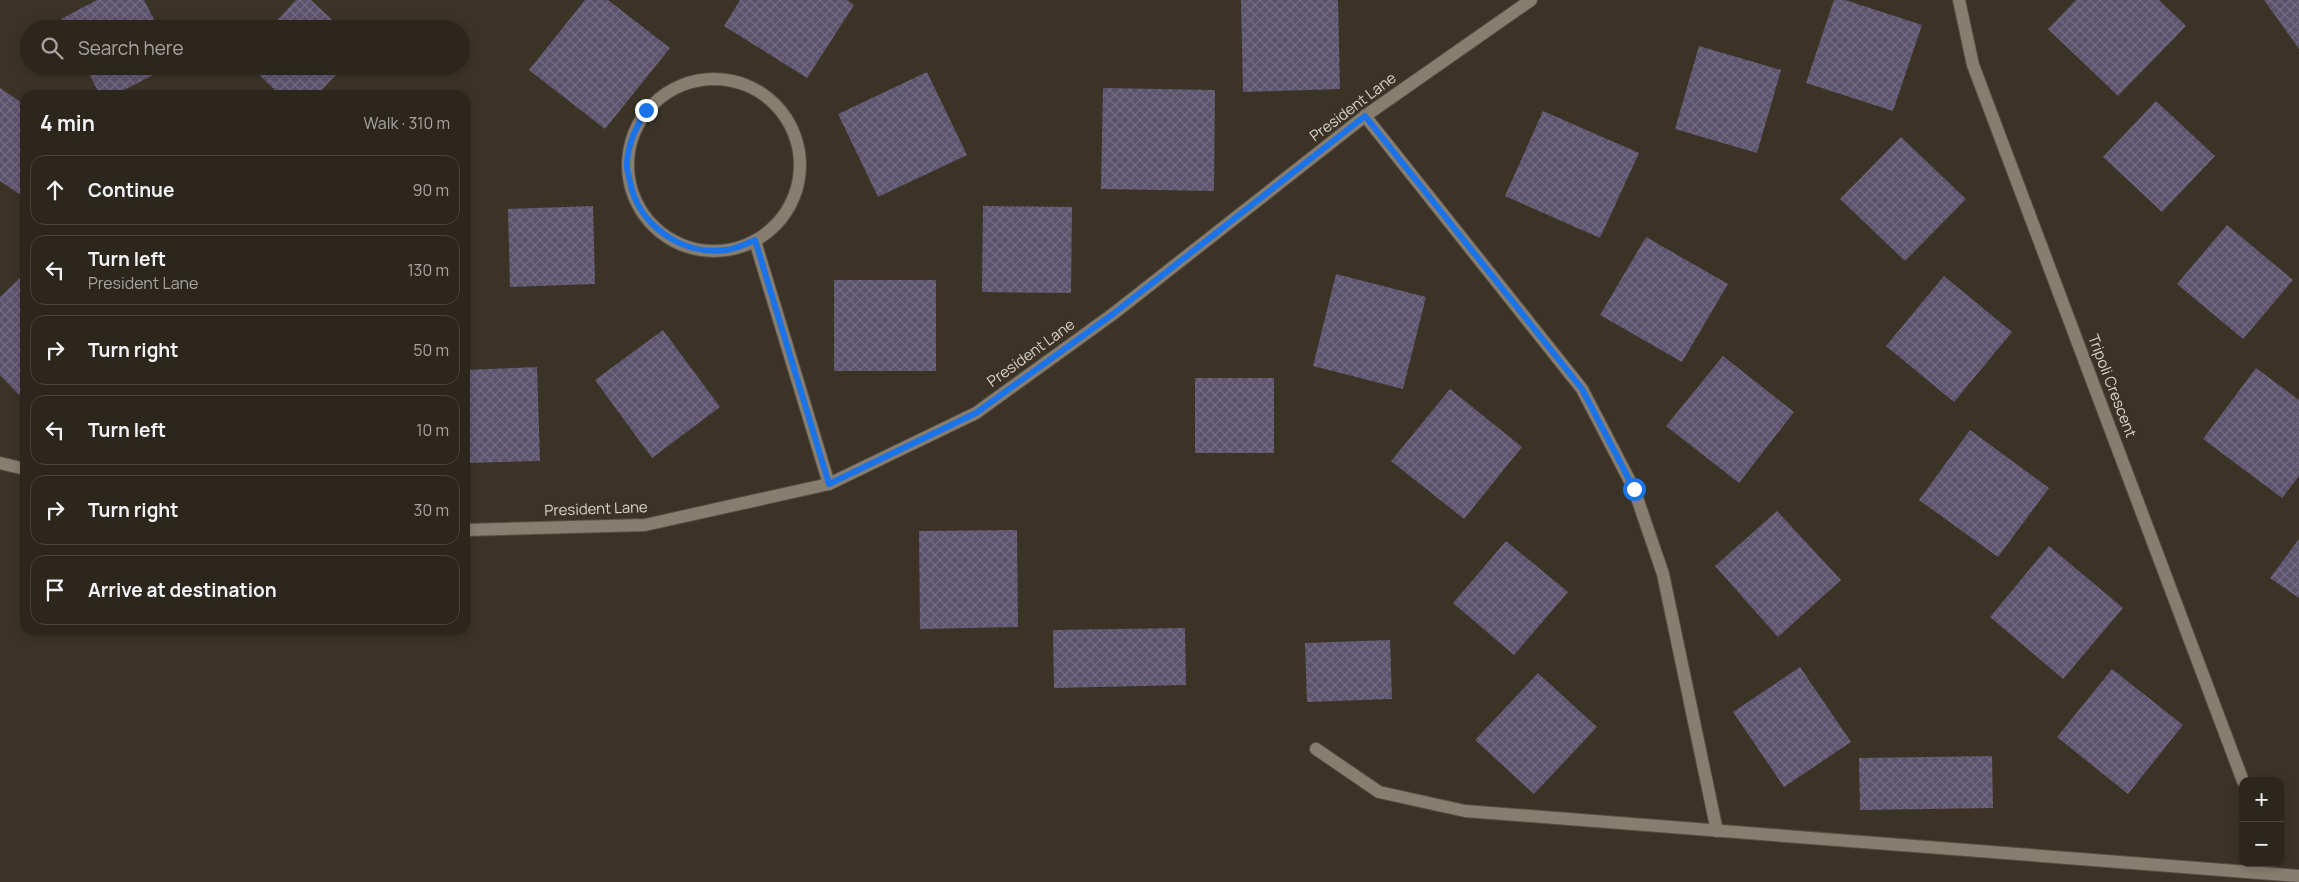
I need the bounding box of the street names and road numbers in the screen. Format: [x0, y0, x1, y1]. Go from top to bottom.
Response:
street label: President Lane [1305, 67, 1400, 146]
street label: President Lane [983, 314, 1079, 391]
street label: Tripoli Crescent [2083, 331, 2142, 440]
street label: President Lane [544, 496, 648, 521]

